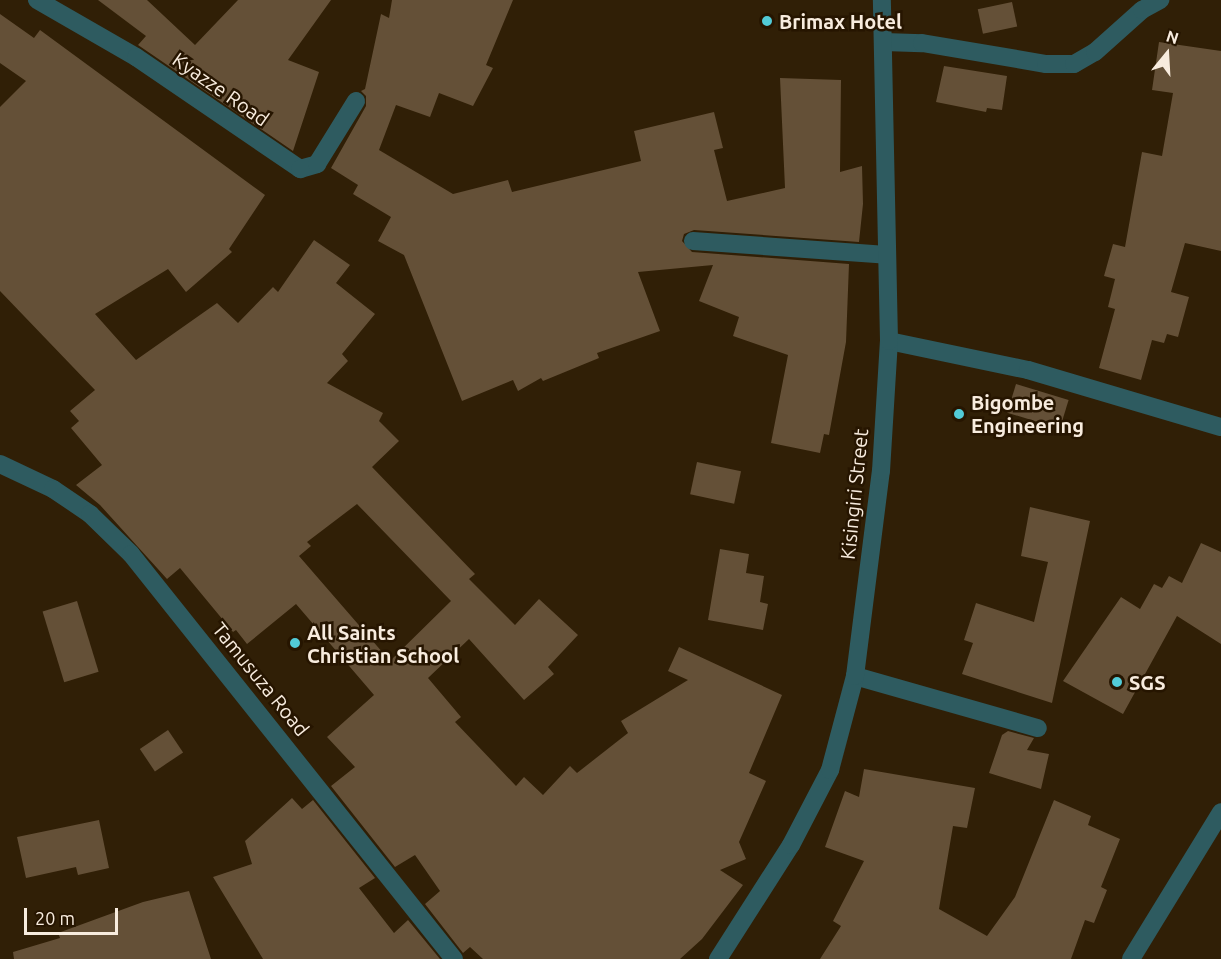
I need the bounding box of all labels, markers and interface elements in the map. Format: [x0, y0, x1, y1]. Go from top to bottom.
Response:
place label: Brimax Hotel [779, 9, 902, 33]
marker: Brimax Hotel [760, 14, 774, 28]
north arrow [1137, 24, 1197, 84]
text: N [1164, 26, 1181, 47]
street label: Kyazze Road [168, 47, 274, 131]
place label: Bigombe Engineering [971, 390, 1084, 437]
marker: Bigombe Engineering [952, 407, 966, 421]
street label: Kisingiri Street [835, 427, 873, 561]
street label: Tamusuza Road [208, 617, 314, 741]
place label: All Saints Christian School [307, 620, 459, 667]
marker: All Saints Christian School [288, 636, 302, 650]
place label: SGS [1129, 670, 1166, 694]
marker: SGS [1110, 675, 1124, 689]
scale bar [27, 896, 122, 934]
text: 20 m [35, 908, 75, 928]

